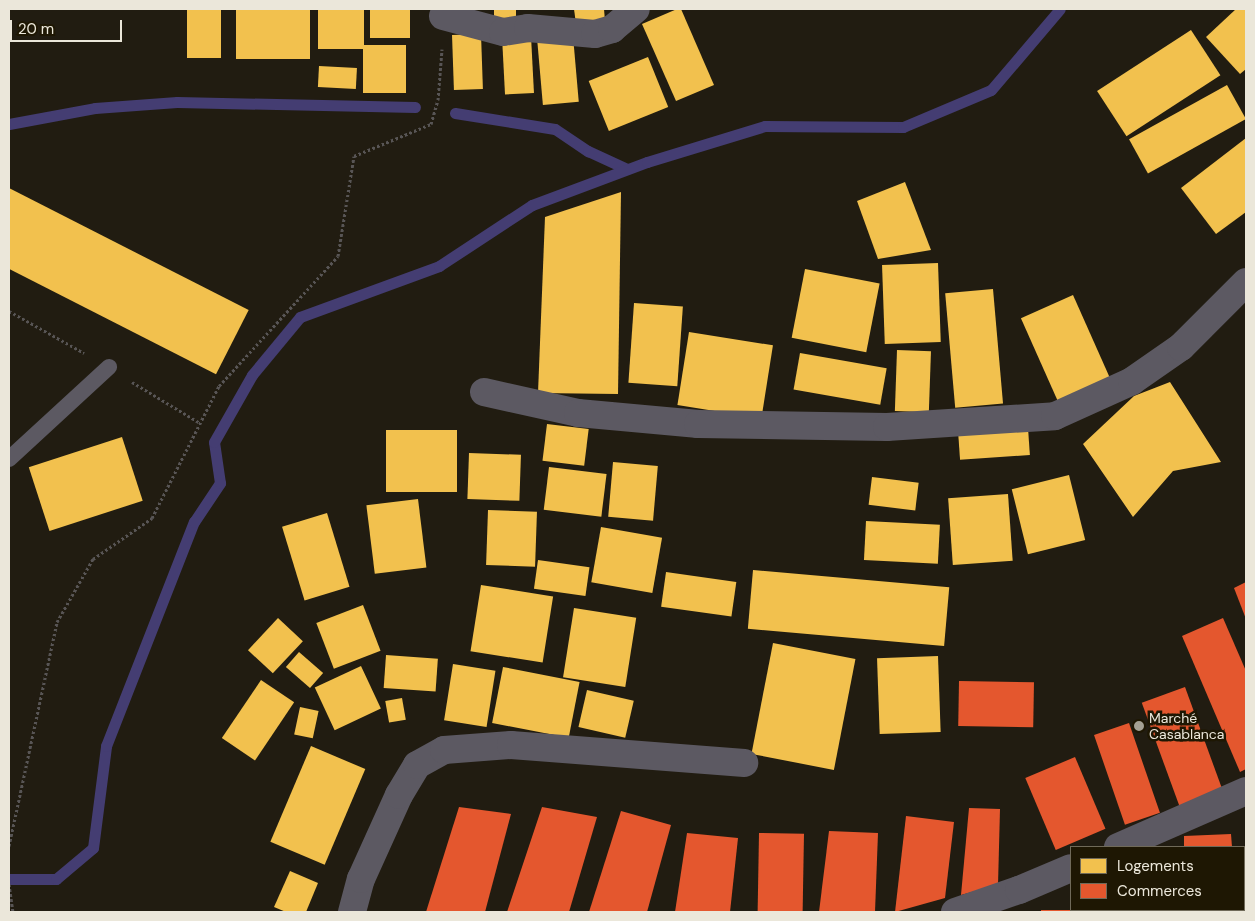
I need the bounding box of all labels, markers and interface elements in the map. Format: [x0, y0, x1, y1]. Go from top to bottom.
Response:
scale bar [12, 10, 125, 42]
text: 20 m [18, 19, 54, 39]
place label: Marché Casablanca [1149, 710, 1224, 742]
marker: Marché Casablanca [1133, 720, 1145, 732]
legend [1070, 846, 1245, 911]
text: Logements [1117, 856, 1194, 876]
text: Commerces [1117, 881, 1202, 901]

